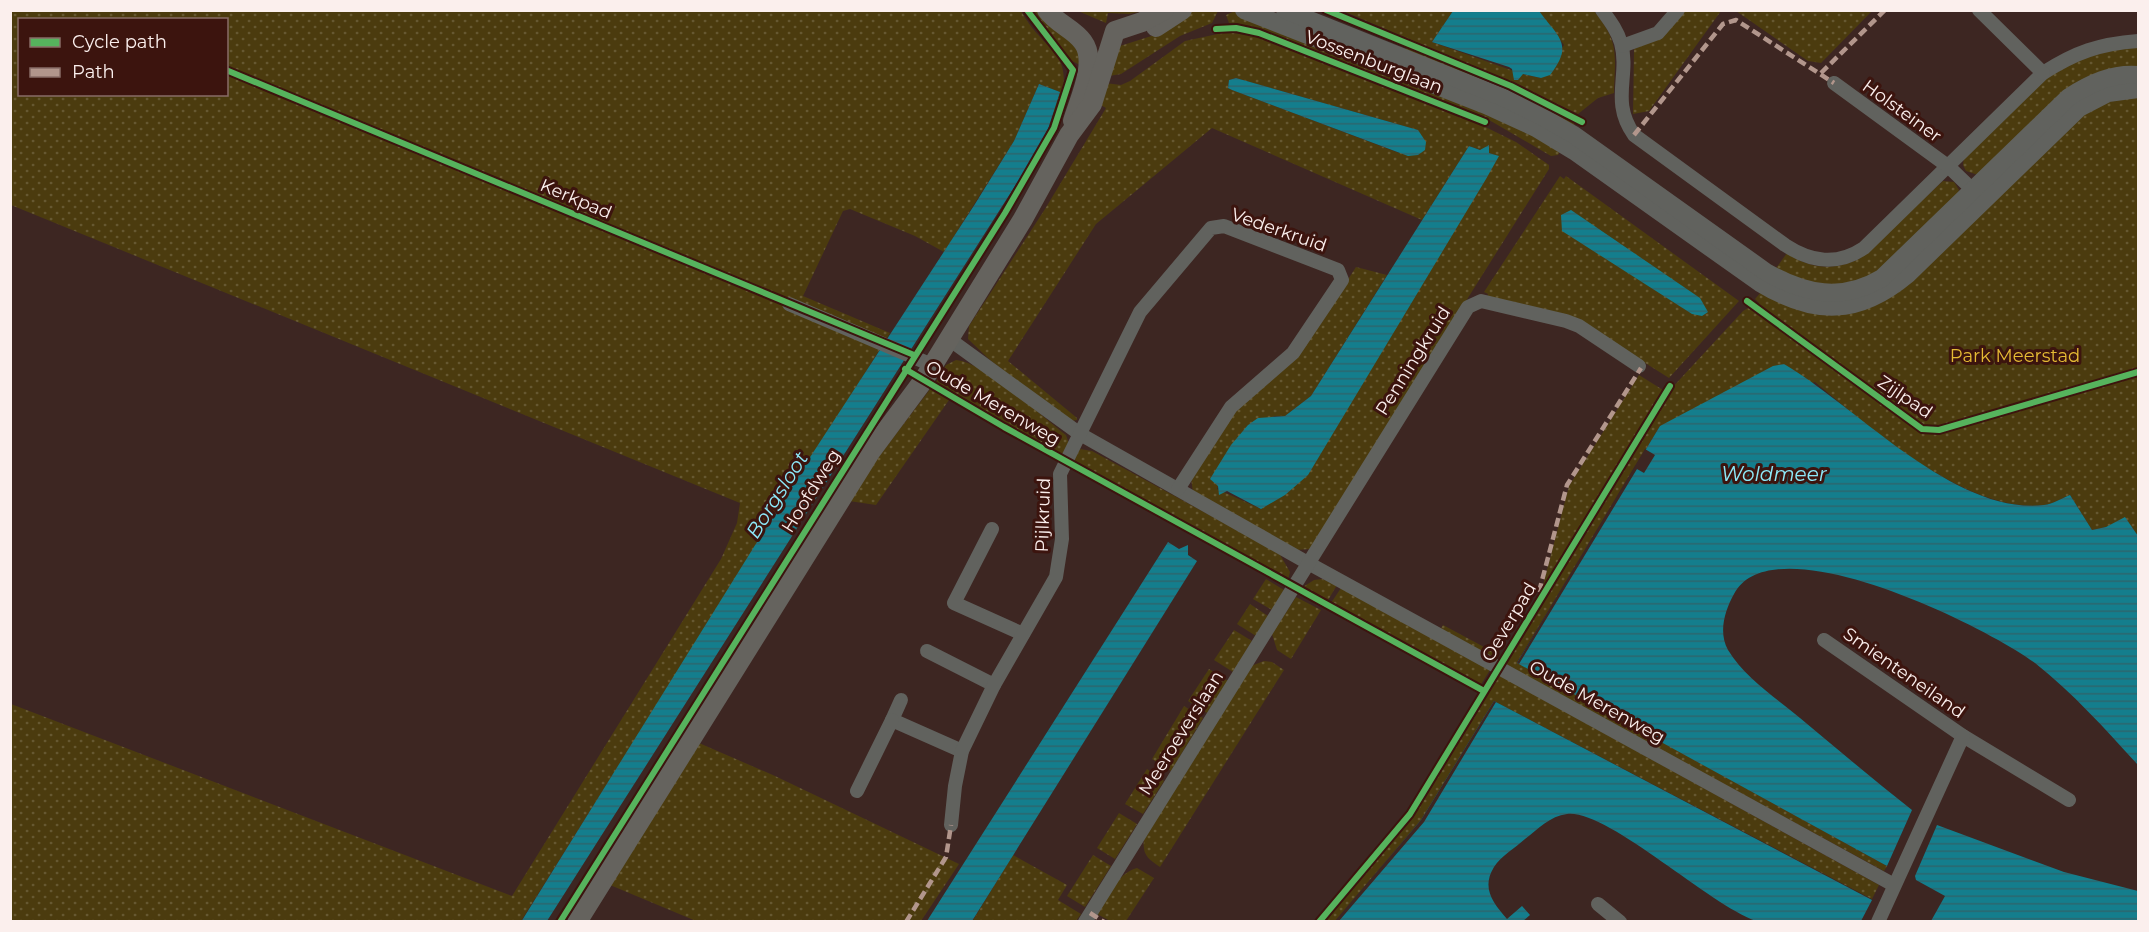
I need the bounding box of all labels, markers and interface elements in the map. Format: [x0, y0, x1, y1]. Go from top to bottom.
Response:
legend [18, 18, 228, 96]
street label: Vossenburglaan [1302, 26, 1446, 98]
text: Cycle path [72, 31, 167, 53]
text: Path [72, 61, 115, 83]
street label: Holsteiner [1858, 75, 1946, 147]
street label: Kerkpad [537, 174, 615, 224]
street label: Vederkruid [1228, 203, 1330, 257]
street label: Penningkruid [1371, 302, 1455, 420]
park label: Park Meerstad [1950, 345, 2080, 367]
street label: Oude Merenweg [922, 356, 1064, 450]
street label: Zijlpad [1873, 371, 1937, 423]
street label: Hoofdweg [777, 445, 845, 537]
water label: Borgsloot [741, 447, 813, 543]
water label: Woldmeer [1721, 462, 1828, 486]
street label: Pijlkruid [1031, 477, 1055, 553]
street label: Oeverpad [1477, 579, 1541, 665]
street label: Smienteneiland [1839, 623, 1969, 723]
street label: Oude Merenweg [1525, 656, 1669, 748]
street label: Meeroeverslaan [1134, 667, 1228, 799]

